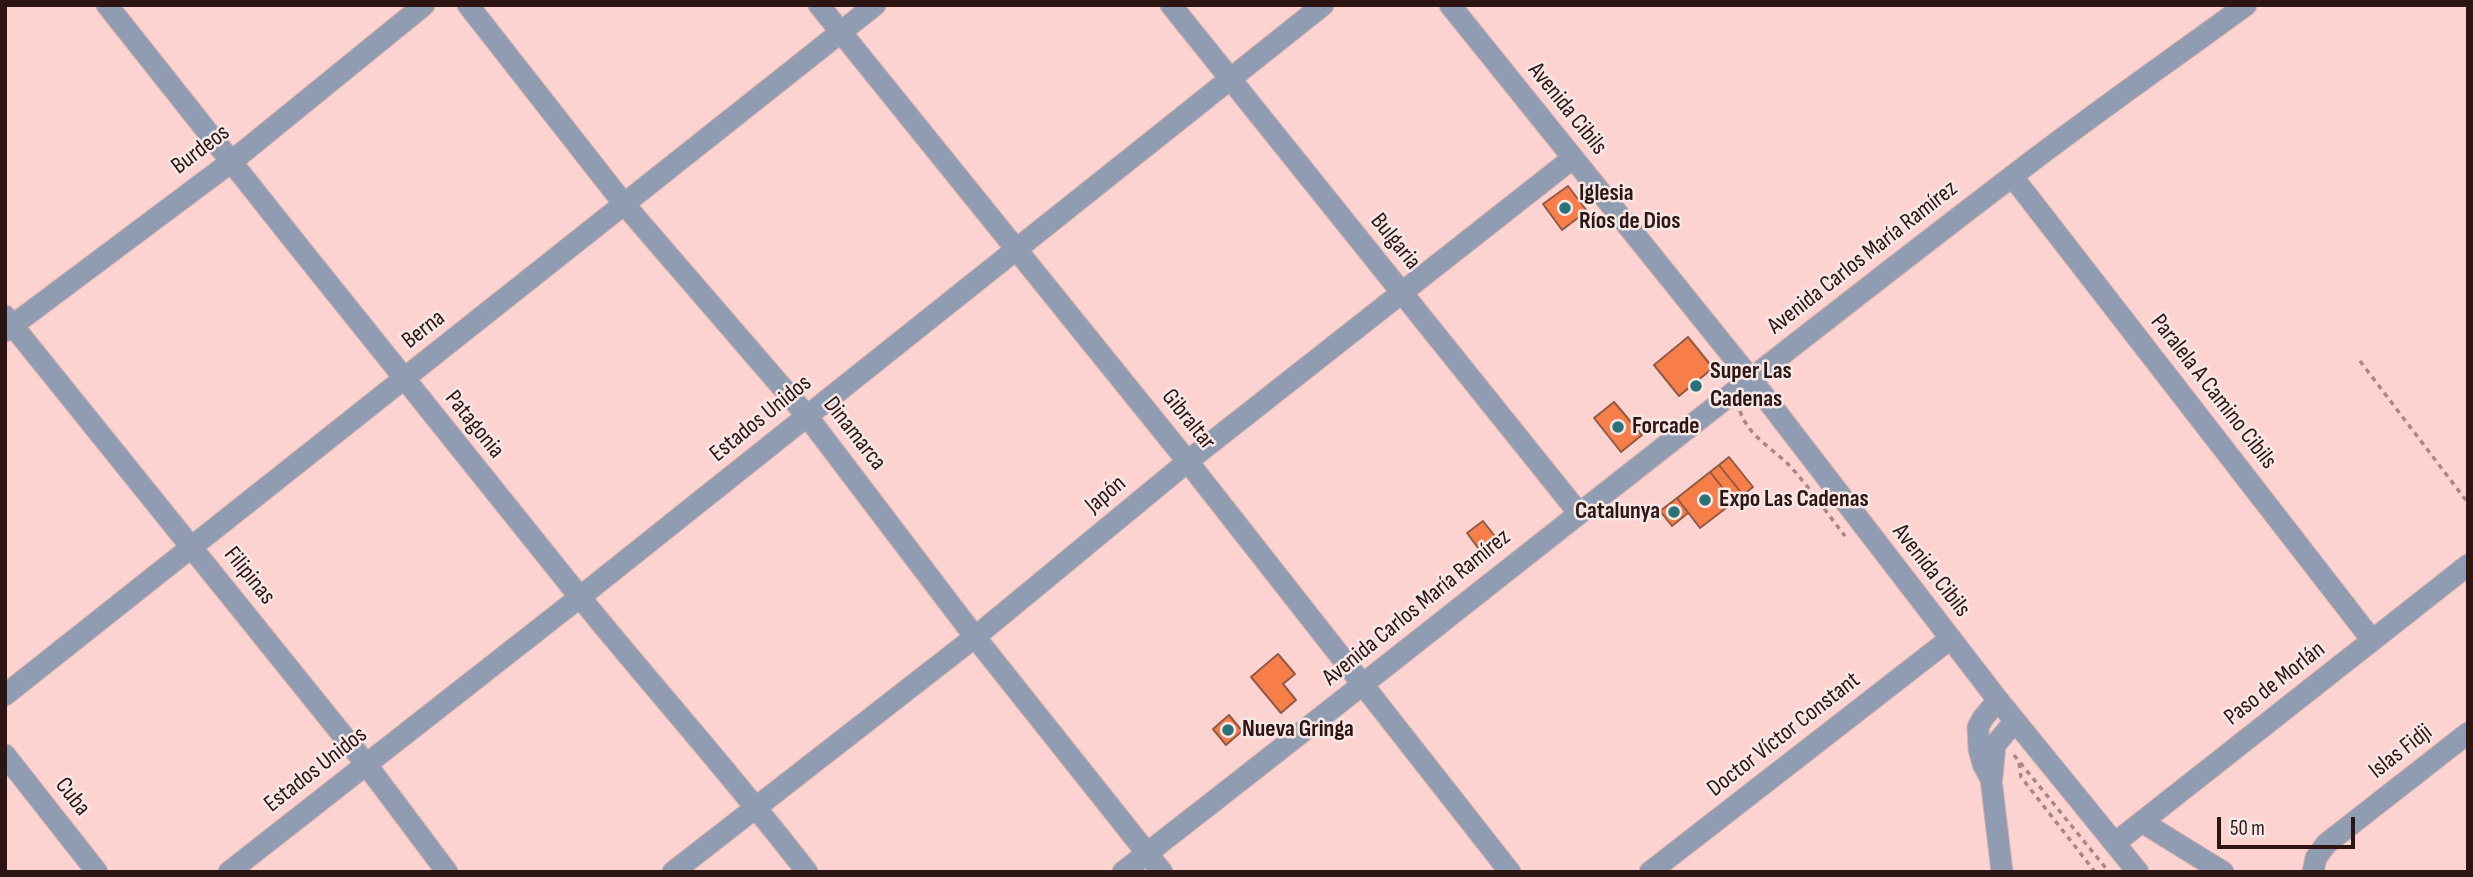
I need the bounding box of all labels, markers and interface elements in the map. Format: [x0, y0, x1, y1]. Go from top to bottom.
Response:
street label: Avenida Cibils [1521, 57, 1613, 161]
street label: Burdeos [166, 119, 236, 181]
street label: Avenida Carlos María Ramírez [1762, 175, 1964, 341]
place label: Iglesia Ríos de Dios [1579, 180, 1681, 236]
marker: Iglesia Ríos de Dios [1557, 200, 1573, 216]
street label: Bulgaria [1364, 208, 1426, 276]
street label: Berna [397, 304, 451, 356]
street label: Paralela A Camino Cibils [2144, 309, 2282, 475]
place label: Super Las Cadenas [1710, 358, 1792, 414]
street label: Estados Unidos [704, 369, 818, 469]
marker: Super Las Cadenas [1688, 378, 1704, 394]
street label: Gibraltar [1155, 384, 1221, 456]
street label: Patagonia [438, 385, 510, 465]
street label: Dinamarca [816, 391, 892, 477]
place label: Forcade [1632, 413, 1700, 441]
marker: Forcade [1610, 419, 1626, 435]
street label: Japón [1080, 470, 1132, 520]
place label: Expo Las Cadenas [1719, 486, 1869, 514]
marker: Expo Las Cadenas [1697, 492, 1713, 508]
place label: Catalunya [1575, 498, 1660, 526]
marker: Catalunya [1666, 504, 1682, 520]
street label: Avenida Cibils [1886, 519, 1976, 623]
street label: Avenida Carlos María Ramírez [1317, 523, 1517, 693]
street label: Filipinas [217, 541, 281, 611]
street label: Paso de Morlán [2219, 636, 2331, 732]
street label: Doctor Víctor Constant [1702, 666, 1866, 804]
place label: Nueva Gringa [1242, 716, 1354, 744]
street label: Islas Fidji [2364, 718, 2438, 786]
street label: Estados Unidos [259, 721, 373, 819]
marker: Nueva Gringa [1220, 722, 1236, 738]
street label: Cuba [48, 772, 96, 822]
scale bar [2221, 804, 2359, 848]
text: 50 m [2230, 816, 2265, 841]

